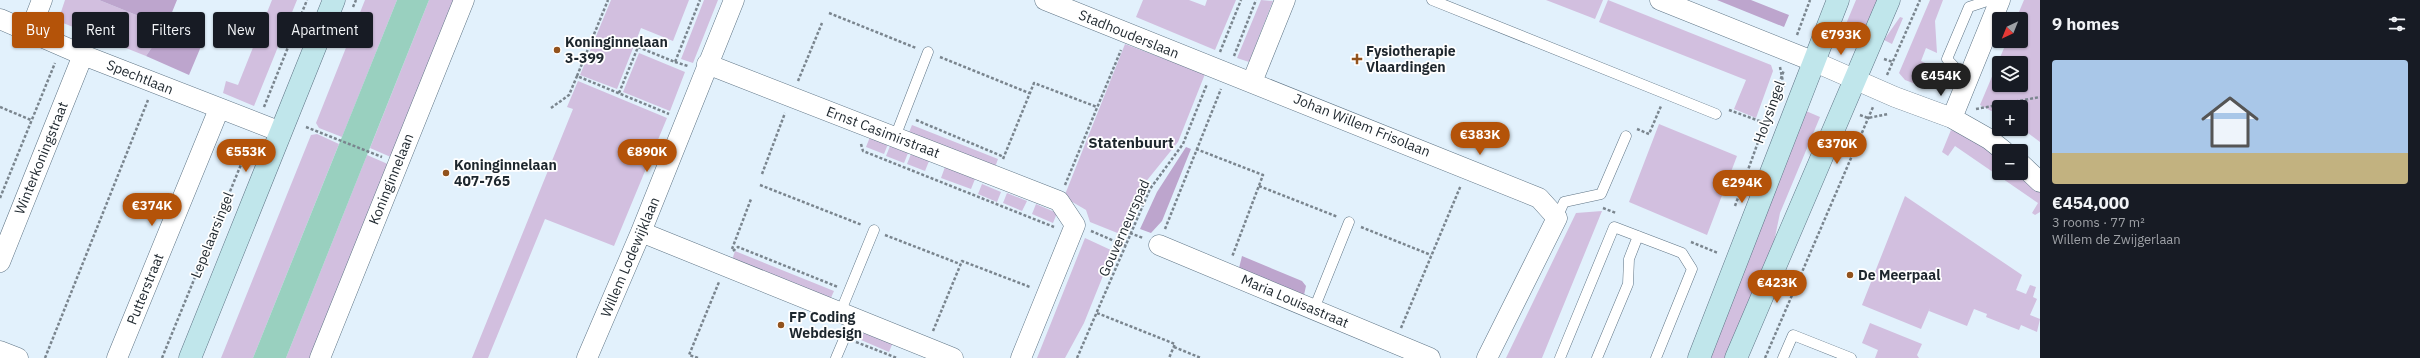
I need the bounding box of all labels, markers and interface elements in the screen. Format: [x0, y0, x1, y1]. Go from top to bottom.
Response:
street label: Stadhouderslaan [1076, 6, 1182, 62]
chip: Buy [12, 12, 64, 48]
chip: Rent [72, 12, 129, 48]
chip: Filters [137, 12, 205, 48]
chip: New [213, 12, 269, 48]
chip: Apartment [277, 12, 373, 48]
north arrow [1992, 12, 2028, 48]
map controls [1992, 12, 2028, 180]
text: 9 homes [2052, 13, 2119, 35]
icon: filters [2386, 13, 2408, 35]
pin: €793K [1813, 22, 1869, 56]
text: €793K [1821, 26, 1861, 43]
place label: Koninginnelaan 3-399 [565, 33, 668, 67]
place label: Fysiotherapie Vlaardingen [1366, 42, 1456, 76]
marker: Koninginnelaan 3-399 [552, 45, 562, 55]
marker: Fysiotherapie Vlaardingen [1351, 53, 1363, 65]
street label: Spechtlaan [104, 55, 176, 99]
button: layers [1992, 56, 2028, 92]
pin: €454K [1913, 63, 1969, 97]
text: €454K [1921, 67, 1961, 84]
street label: Holysingel [1749, 78, 1789, 146]
icon: home [2194, 86, 2266, 158]
street label: Johan Willem Frisolaan [1291, 89, 1433, 161]
street label: Winterkoningstraat [10, 99, 72, 217]
button: + [1992, 100, 2028, 136]
street label: Ernst Casimirstraat [824, 102, 942, 162]
pin: €383K [1452, 122, 1508, 156]
text: €383K [1460, 126, 1500, 143]
street label: Koninginnelaan [364, 131, 418, 227]
pin: €370K [1809, 131, 1865, 165]
district label: Statenbuurt [1088, 133, 1174, 152]
text: €370K [1817, 135, 1857, 152]
pin: €553K [218, 139, 274, 173]
pin: €890K [619, 139, 675, 173]
text: €553K [226, 143, 266, 160]
text: €890K [627, 143, 667, 160]
button: − [1992, 144, 2028, 180]
place label: Koninginnelaan 407-765 [454, 156, 557, 190]
marker: Koninginnelaan 407-765 [441, 168, 451, 178]
pin: €294K [1714, 170, 1770, 204]
text: €294K [1722, 174, 1762, 191]
street label: Gouverneurspad [1095, 177, 1153, 279]
street label: Lepelaarsingel [187, 189, 238, 281]
text: €454,000 [2052, 192, 2129, 214]
pin: €374K [124, 193, 180, 227]
street label: Willem Lodewijklaan [597, 194, 663, 320]
text: €374K [132, 197, 172, 214]
text: 3 rooms · 77 m² [2052, 214, 2145, 231]
text: Willem de Zwijgerlaan [2052, 231, 2181, 248]
street label: Putterstraat [123, 251, 168, 327]
place label: De Meerpaal [1858, 266, 1940, 284]
street label: Maria Louisastraat [1238, 270, 1352, 332]
pin: €423K [1749, 270, 1805, 304]
marker: De Meerpaal [1845, 270, 1855, 280]
text: €423K [1757, 274, 1797, 291]
place label: FP Coding Webdesign [789, 308, 862, 342]
marker: FP Coding Webdesign [776, 320, 786, 330]

